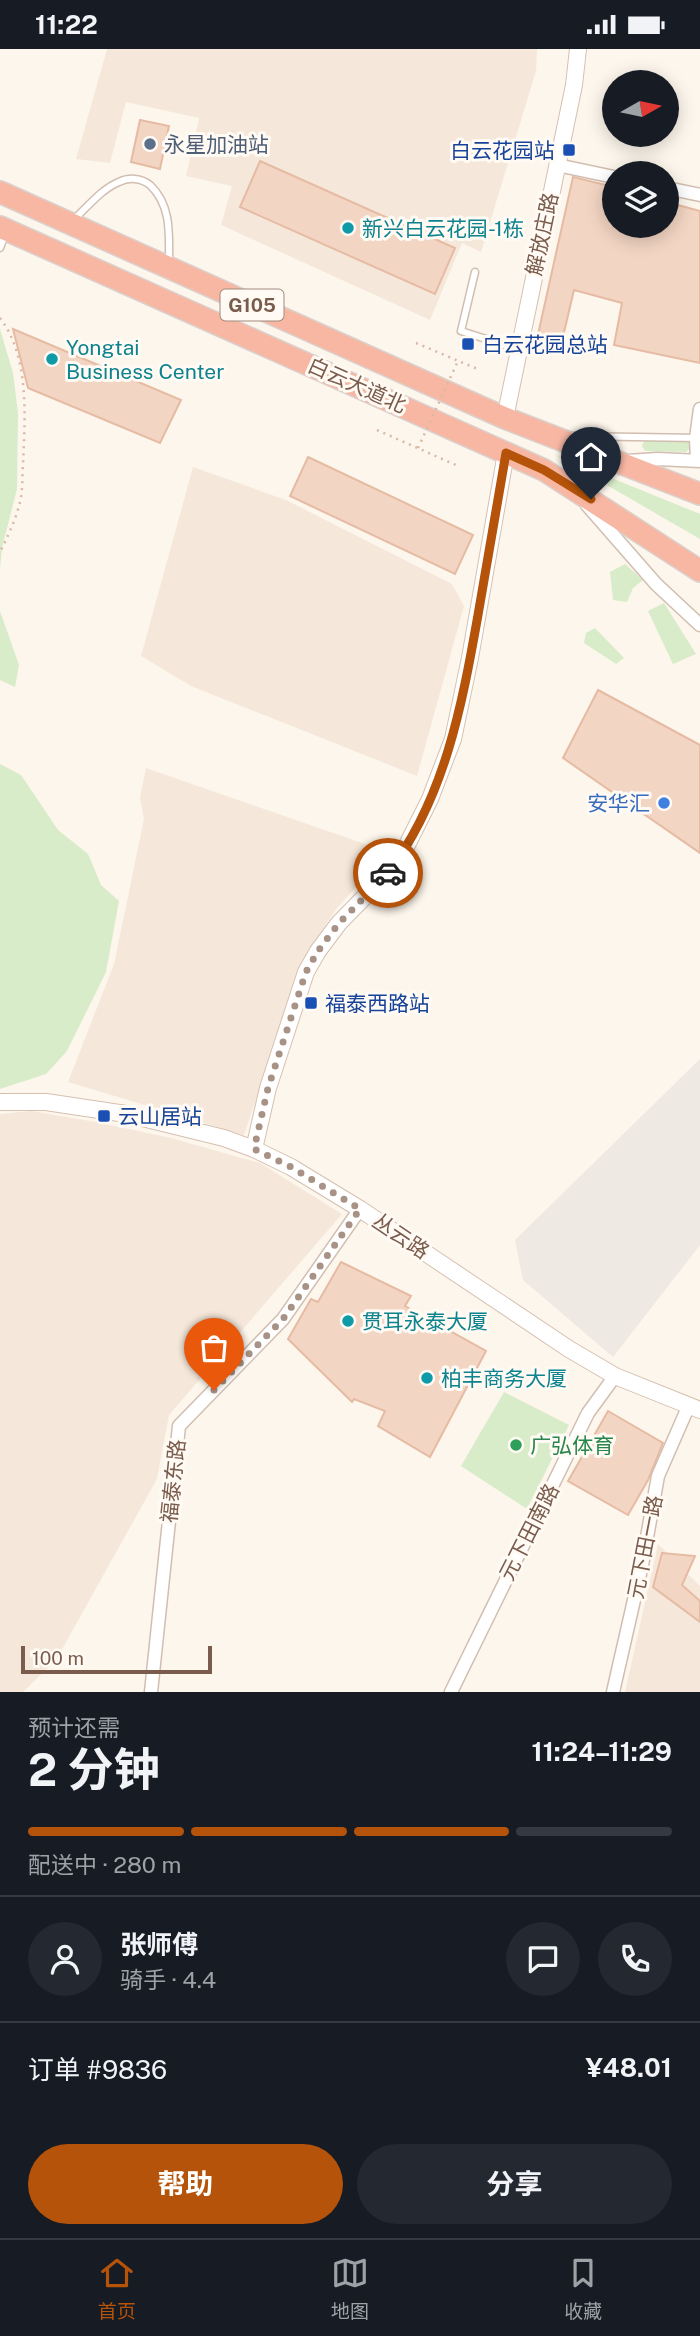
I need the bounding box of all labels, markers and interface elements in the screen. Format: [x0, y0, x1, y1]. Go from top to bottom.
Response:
text: 11:22 [35, 9, 98, 40]
north arrow [602, 70, 679, 147]
map controls [602, 70, 679, 238]
place label: 永星加油站 [164, 132, 269, 157]
marker: 永星加油站 [142, 136, 158, 152]
place label: 白云花园站 [450, 138, 555, 163]
marker: 白云花园站 [561, 142, 577, 158]
button: layers [602, 161, 679, 238]
street label: 解放庄路 [521, 190, 563, 278]
place label: 新兴白云花园-1栋 [362, 216, 524, 241]
marker: 新兴白云花园-1栋 [340, 220, 356, 236]
road number: G105 [220, 289, 284, 321]
place label: 白云花园总站 [482, 332, 608, 357]
place label: Yongtai Business Center [66, 335, 224, 384]
marker: 白云花园总站 [460, 336, 476, 352]
marker: Yongtai Business Center [44, 351, 60, 367]
street label: 白云大道北 [304, 352, 410, 418]
pin [561, 427, 621, 499]
icon: home [572, 438, 610, 476]
place label: 安华汇 [587, 791, 650, 816]
marker: 安华汇 [656, 795, 672, 811]
courier [353, 838, 423, 908]
icon: car [369, 854, 407, 892]
place label: 福泰西路站 [325, 991, 430, 1016]
marker: 福泰西路站 [303, 995, 319, 1011]
place label: 云山居站 [118, 1104, 202, 1129]
marker: 云山居站 [96, 1108, 112, 1124]
street label: 丛云路 [368, 1208, 434, 1264]
place label: 贯耳永泰大厦 [362, 1309, 488, 1334]
marker: 贯耳永泰大厦 [340, 1313, 356, 1329]
pin [184, 1318, 244, 1390]
icon: bag [195, 1329, 233, 1367]
place label: 柏丰商务大厦 [441, 1366, 567, 1391]
marker: 柏丰商务大厦 [419, 1370, 435, 1386]
place label: 广弘体育 [530, 1433, 614, 1458]
marker: 广弘体育 [508, 1437, 524, 1453]
street label: 福泰东路 [156, 1438, 190, 1524]
street label: 元下田南路 [494, 1480, 564, 1584]
street label: 元下田一路 [623, 1493, 667, 1601]
scale bar [21, 1643, 212, 1675]
text: 100 m [32, 1647, 84, 1669]
text: 预计还需 [28, 1714, 120, 1741]
text: 11:24–11:29 [532, 1736, 672, 1767]
text: 2 分钟 [28, 1742, 160, 1796]
text: 配送中 · 280 m [28, 1851, 181, 1878]
button: person [28, 1922, 102, 1996]
button: chat [506, 1922, 580, 1996]
button: phone [598, 1922, 672, 1996]
text: 张师傅 [120, 1929, 198, 1960]
text: 骑手 · 4.4 [120, 1966, 216, 1993]
text: ¥48.01 [585, 2052, 672, 2083]
text: 订单 #9836 [28, 2054, 167, 2085]
button: 帮助 [28, 2144, 343, 2224]
button: 分享 [357, 2144, 672, 2224]
tab: 首页 [98, 2254, 136, 2323]
tab: 地图 [331, 2254, 369, 2323]
tab: 收藏 [564, 2254, 602, 2323]

